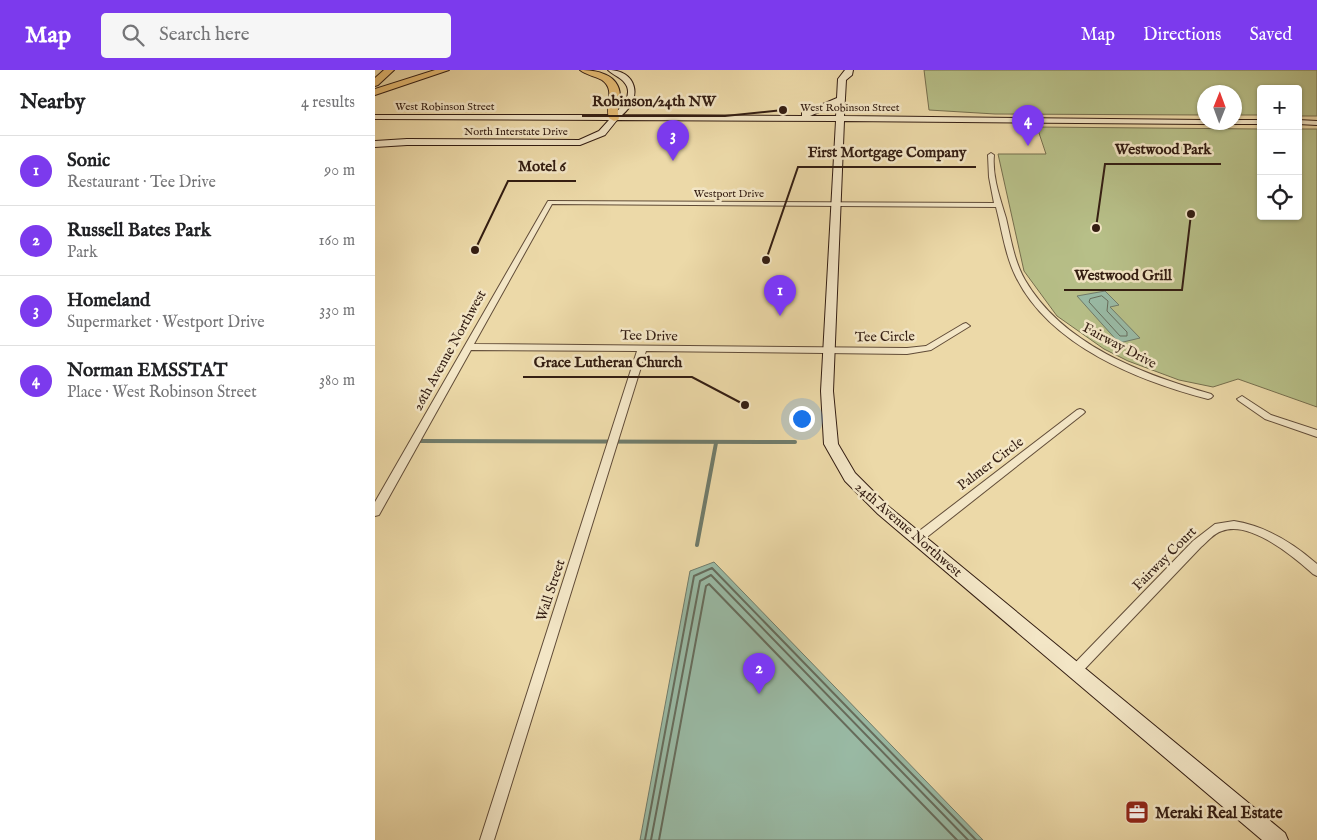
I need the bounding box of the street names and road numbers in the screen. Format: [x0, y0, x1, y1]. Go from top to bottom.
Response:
street label: West Robinson Street [395, 100, 495, 114]
street label: West Robinson Street [800, 101, 900, 115]
street label: North Interstate Drive [464, 125, 568, 139]
street label: Westport Drive [694, 187, 764, 201]
street label: 26th Avenue Northwest [409, 287, 491, 414]
street label: Fairway Drive [1079, 319, 1160, 373]
street label: Tee Drive [620, 326, 678, 346]
street label: Tee Circle [855, 327, 916, 347]
street label: Palmer Circle [954, 433, 1028, 495]
street label: 24th Avenue Northwest [851, 478, 966, 581]
street label: Fairway Court [1129, 523, 1201, 595]
street label: Wall Street [532, 557, 569, 624]

